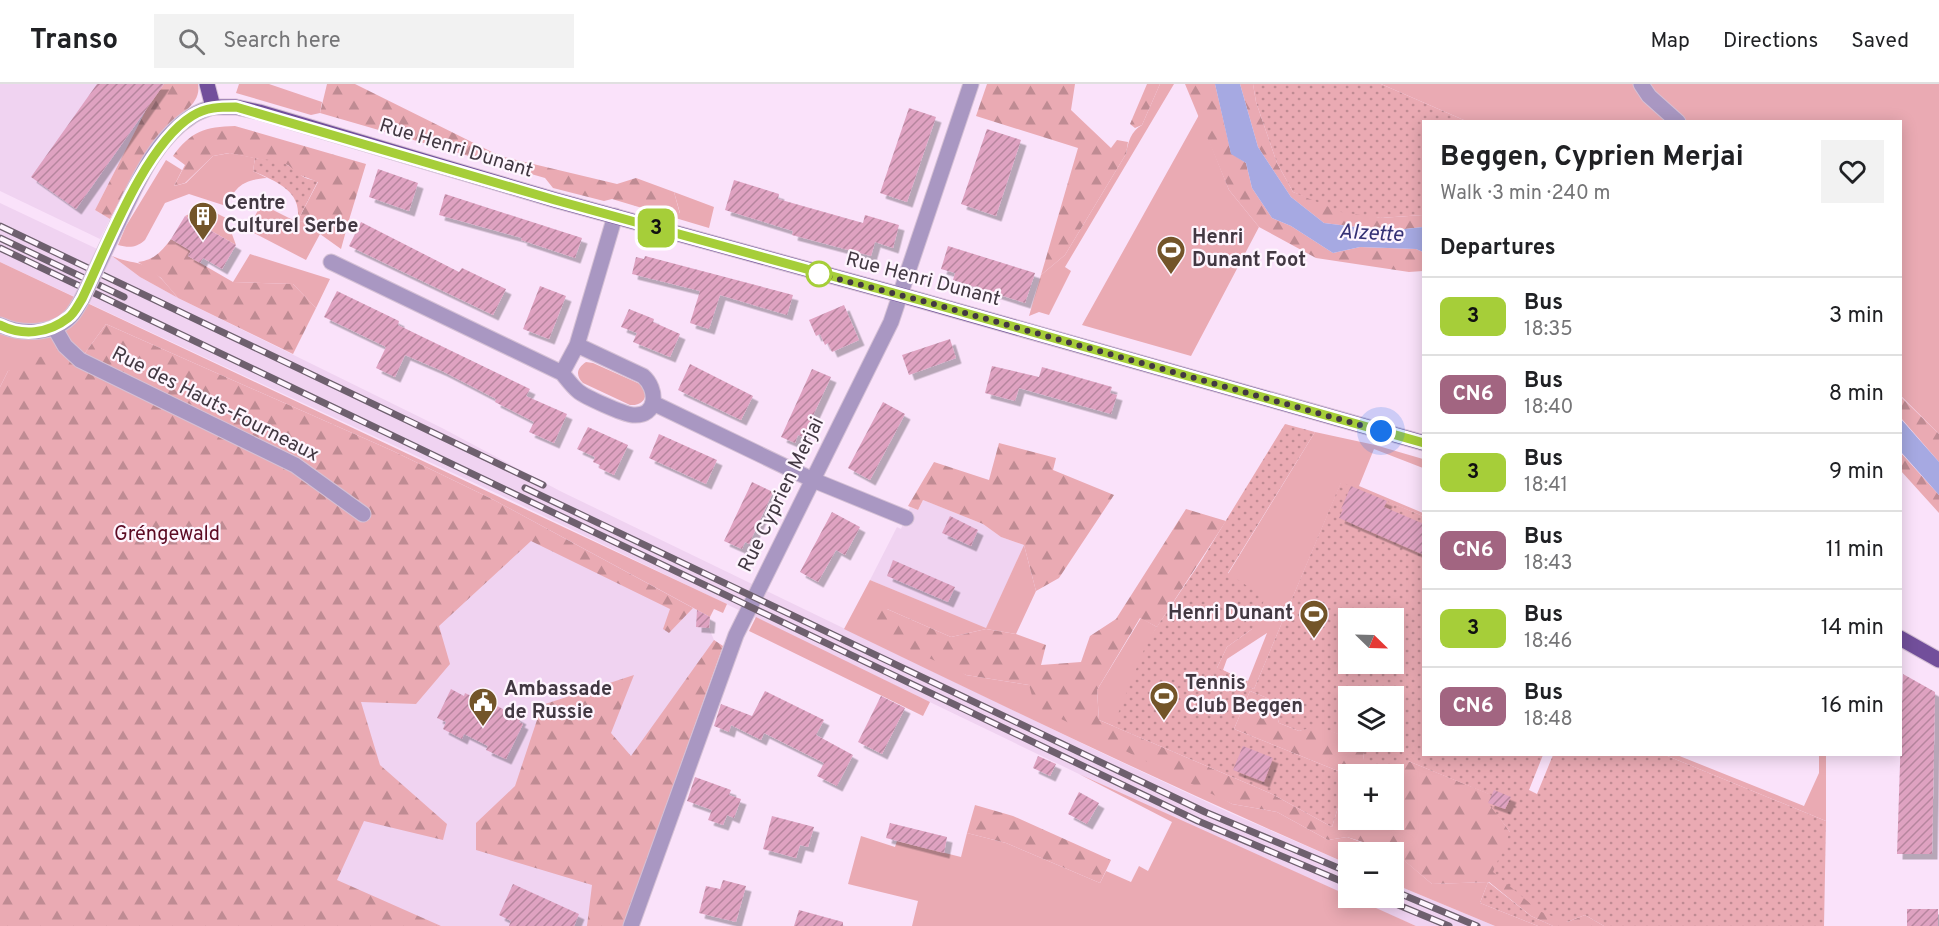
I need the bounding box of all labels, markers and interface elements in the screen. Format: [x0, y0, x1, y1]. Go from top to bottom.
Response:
search box [154, 14, 574, 68]
text: Transo [30, 23, 118, 59]
icon: search [175, 25, 208, 58]
text: Search here [223, 28, 341, 55]
text: Map [1650, 28, 1690, 55]
text: Directions [1723, 28, 1818, 55]
text: Saved [1851, 28, 1909, 55]
street label: Rue Henri Dunant [376, 113, 536, 185]
text: Beggen, Cyprien Merjai [1440, 140, 1744, 176]
button: heart [1821, 140, 1884, 203]
text: Walk · 3 min · 240 m [1440, 181, 1610, 207]
place label: Centre Culturel Serbe [224, 191, 358, 240]
building icon: Centre Culturel Serbe [187, 200, 219, 242]
line badge: 3 [636, 208, 676, 248]
text: 3 [650, 215, 662, 242]
water label: Alzette [1338, 219, 1405, 249]
place label: Henri Dunant Foot [1192, 225, 1306, 274]
sports icon: Henri Dunant Foot [1155, 234, 1187, 276]
text: Departures [1440, 235, 1556, 262]
street label: Rue Henri Dunant [843, 247, 1003, 313]
unlabelled marker [806, 261, 832, 287]
text: Bus [1524, 290, 1563, 317]
text: 3 [1467, 303, 1479, 330]
text: 3 min [1829, 303, 1884, 330]
text: 18:35 [1524, 317, 1573, 343]
street label: Rue des Hauts-Fourneaux [107, 341, 323, 469]
text: Bus [1524, 368, 1563, 395]
text: CN6 [1452, 381, 1494, 408]
text: 8 min [1829, 381, 1884, 408]
text: 18:40 [1524, 395, 1573, 421]
street label: Rue Cyprien Merjai [733, 413, 831, 577]
your location [1366, 416, 1396, 446]
text: Bus [1524, 446, 1563, 473]
text: 3 [1467, 459, 1479, 486]
text: 9 min [1829, 459, 1884, 486]
text: 18:41 [1524, 473, 1568, 499]
park label: Gréngewald [114, 522, 220, 548]
text: Bus [1524, 524, 1563, 551]
text: CN6 [1452, 537, 1494, 564]
text: 11 min [1826, 537, 1884, 564]
text: 18:43 [1524, 551, 1573, 577]
sports icon: Henri Dunant [1298, 598, 1330, 640]
place label: Henri Dunant [1168, 601, 1293, 627]
text: Bus [1524, 602, 1563, 629]
north arrow [1338, 608, 1404, 674]
map controls [1338, 608, 1404, 908]
text: 3 [1467, 615, 1479, 642]
text: 14 min [1821, 615, 1884, 642]
text: 18:46 [1524, 629, 1573, 655]
place label: Tennis Club Beggen [1185, 671, 1303, 720]
place label: Ambassade de Russie [504, 677, 612, 726]
sports icon: Tennis Club Beggen [1148, 680, 1180, 722]
text: Bus [1524, 680, 1563, 707]
public building icon: Ambassade de Russie [467, 686, 499, 728]
button: layers [1338, 686, 1404, 752]
text: CN6 [1452, 693, 1494, 720]
text: 16 min [1821, 693, 1884, 720]
text: 18:48 [1524, 707, 1573, 733]
button: + [1338, 764, 1404, 830]
button: − [1338, 842, 1404, 908]

